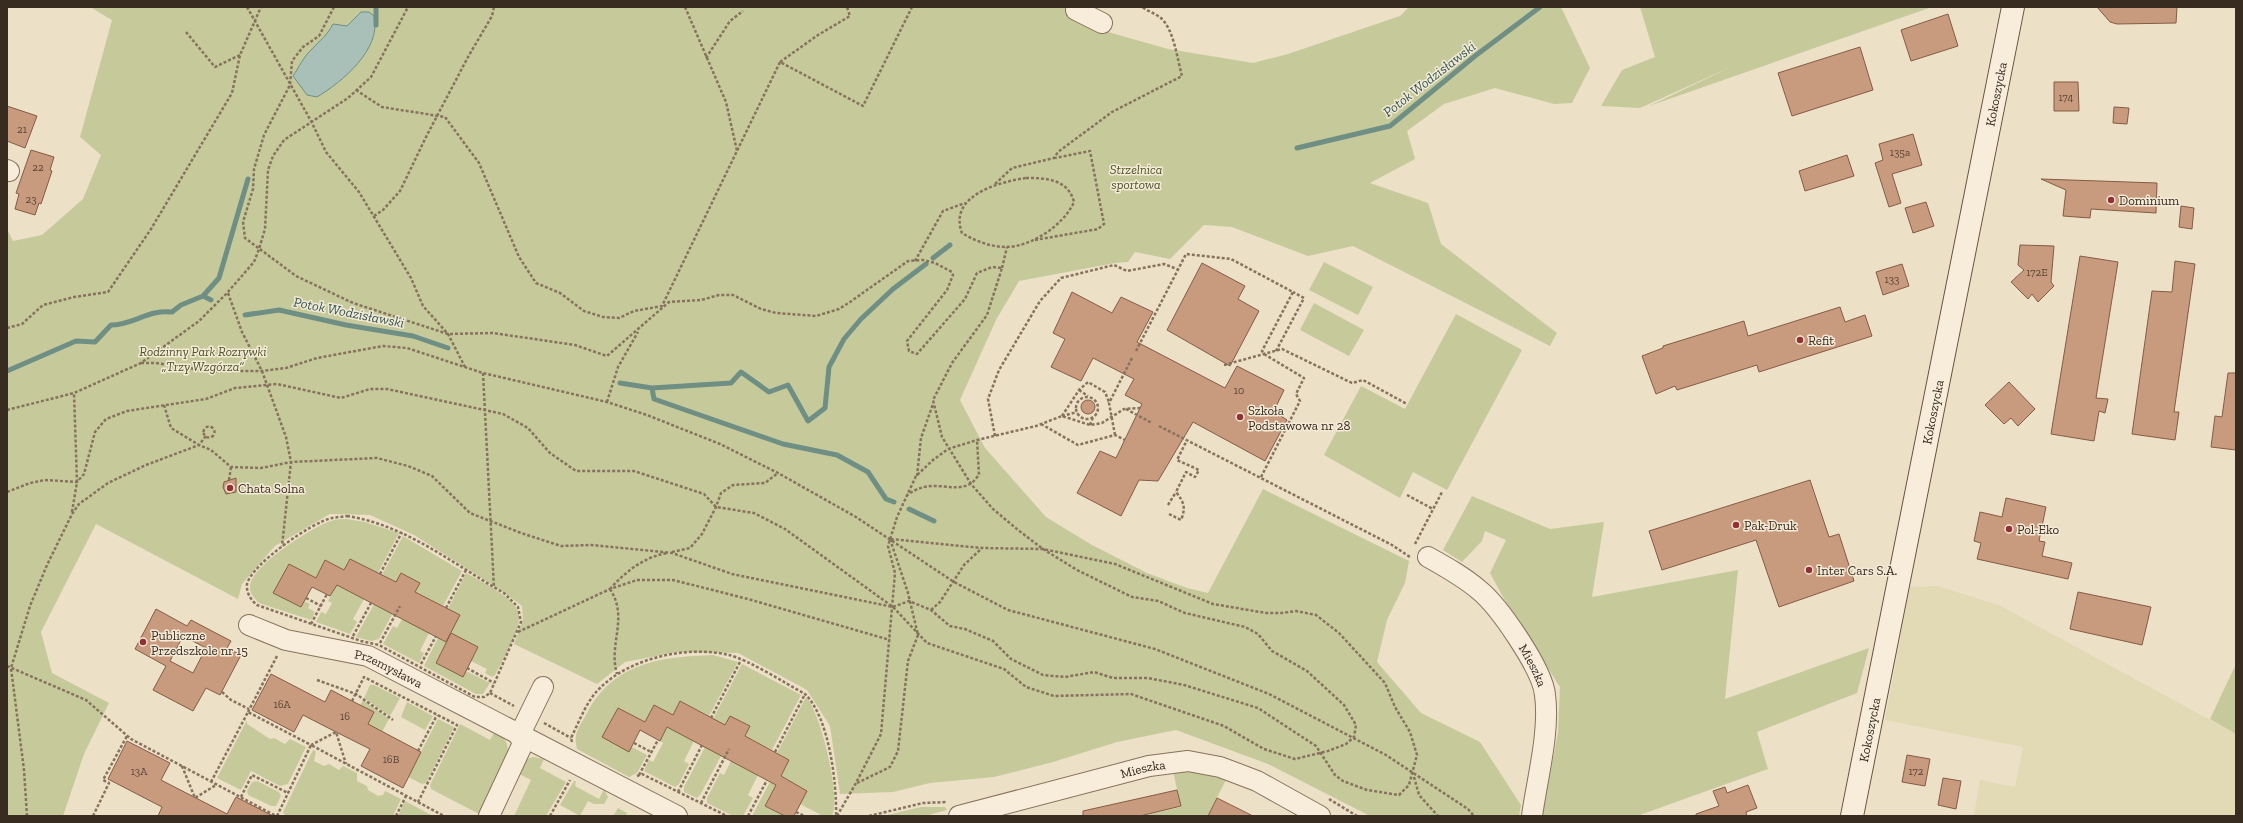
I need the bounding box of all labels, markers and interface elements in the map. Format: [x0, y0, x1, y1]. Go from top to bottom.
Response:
water label: Potok Wodzisławski [1380, 38, 1479, 121]
street label: Kokoszycka [1982, 60, 2010, 128]
house number: 174 [2059, 91, 2074, 104]
house number: 21 [17, 123, 28, 136]
house number: 135a [1890, 146, 1911, 159]
house number: 22 [32, 161, 44, 174]
park label: Strzelnica sportowa [1110, 162, 1162, 192]
house number: 23 [25, 193, 37, 206]
place label: Dominium [2119, 193, 2180, 208]
marker: Dominium [2106, 195, 2116, 205]
house number: 172E [2026, 266, 2048, 279]
house number: 133 [1885, 273, 1900, 286]
water label: Potok Wodzisławski [292, 293, 406, 332]
place label: Refit [1808, 333, 1834, 348]
marker: Refit [1795, 335, 1805, 345]
park label: Rodzinny Park Rozrywki „Trzy Wzgórza” [139, 344, 267, 374]
street label: Kokoszycka [1919, 378, 1947, 445]
house number: 10 [1234, 384, 1244, 397]
place label: Szkoła Podstawowa nr 28 [1248, 403, 1350, 433]
marker: Szkoła Podstawowa nr 28 [1235, 412, 1245, 422]
place label: Chata Solna [238, 481, 306, 496]
marker: Chata Solna [225, 483, 235, 493]
place label: Pak-Druk [1744, 518, 1797, 533]
marker: Pak-Druk [1731, 520, 1741, 530]
place label: Pol-Eko [2017, 522, 2059, 537]
marker: Pol-Eko [2004, 524, 2014, 534]
place label: Inter Cars S.A. [1817, 563, 1897, 578]
marker: Inter Cars S.A. [1804, 565, 1814, 575]
place label: Publiczne Przedszkole nr 15 [151, 628, 248, 658]
marker: Publiczne Przedszkole nr 15 [138, 637, 148, 647]
street label: Mieszka [1516, 641, 1550, 689]
street label: Przemysława [353, 647, 426, 691]
street label: Kokoszycka [1856, 696, 1884, 763]
house number: 16A [273, 698, 291, 711]
house number: 16 [340, 710, 350, 723]
house number: 16B [383, 753, 400, 766]
street label: Mieszka [1119, 757, 1167, 781]
house number: 13A [131, 765, 148, 778]
house number: 172 [1909, 765, 1924, 778]

